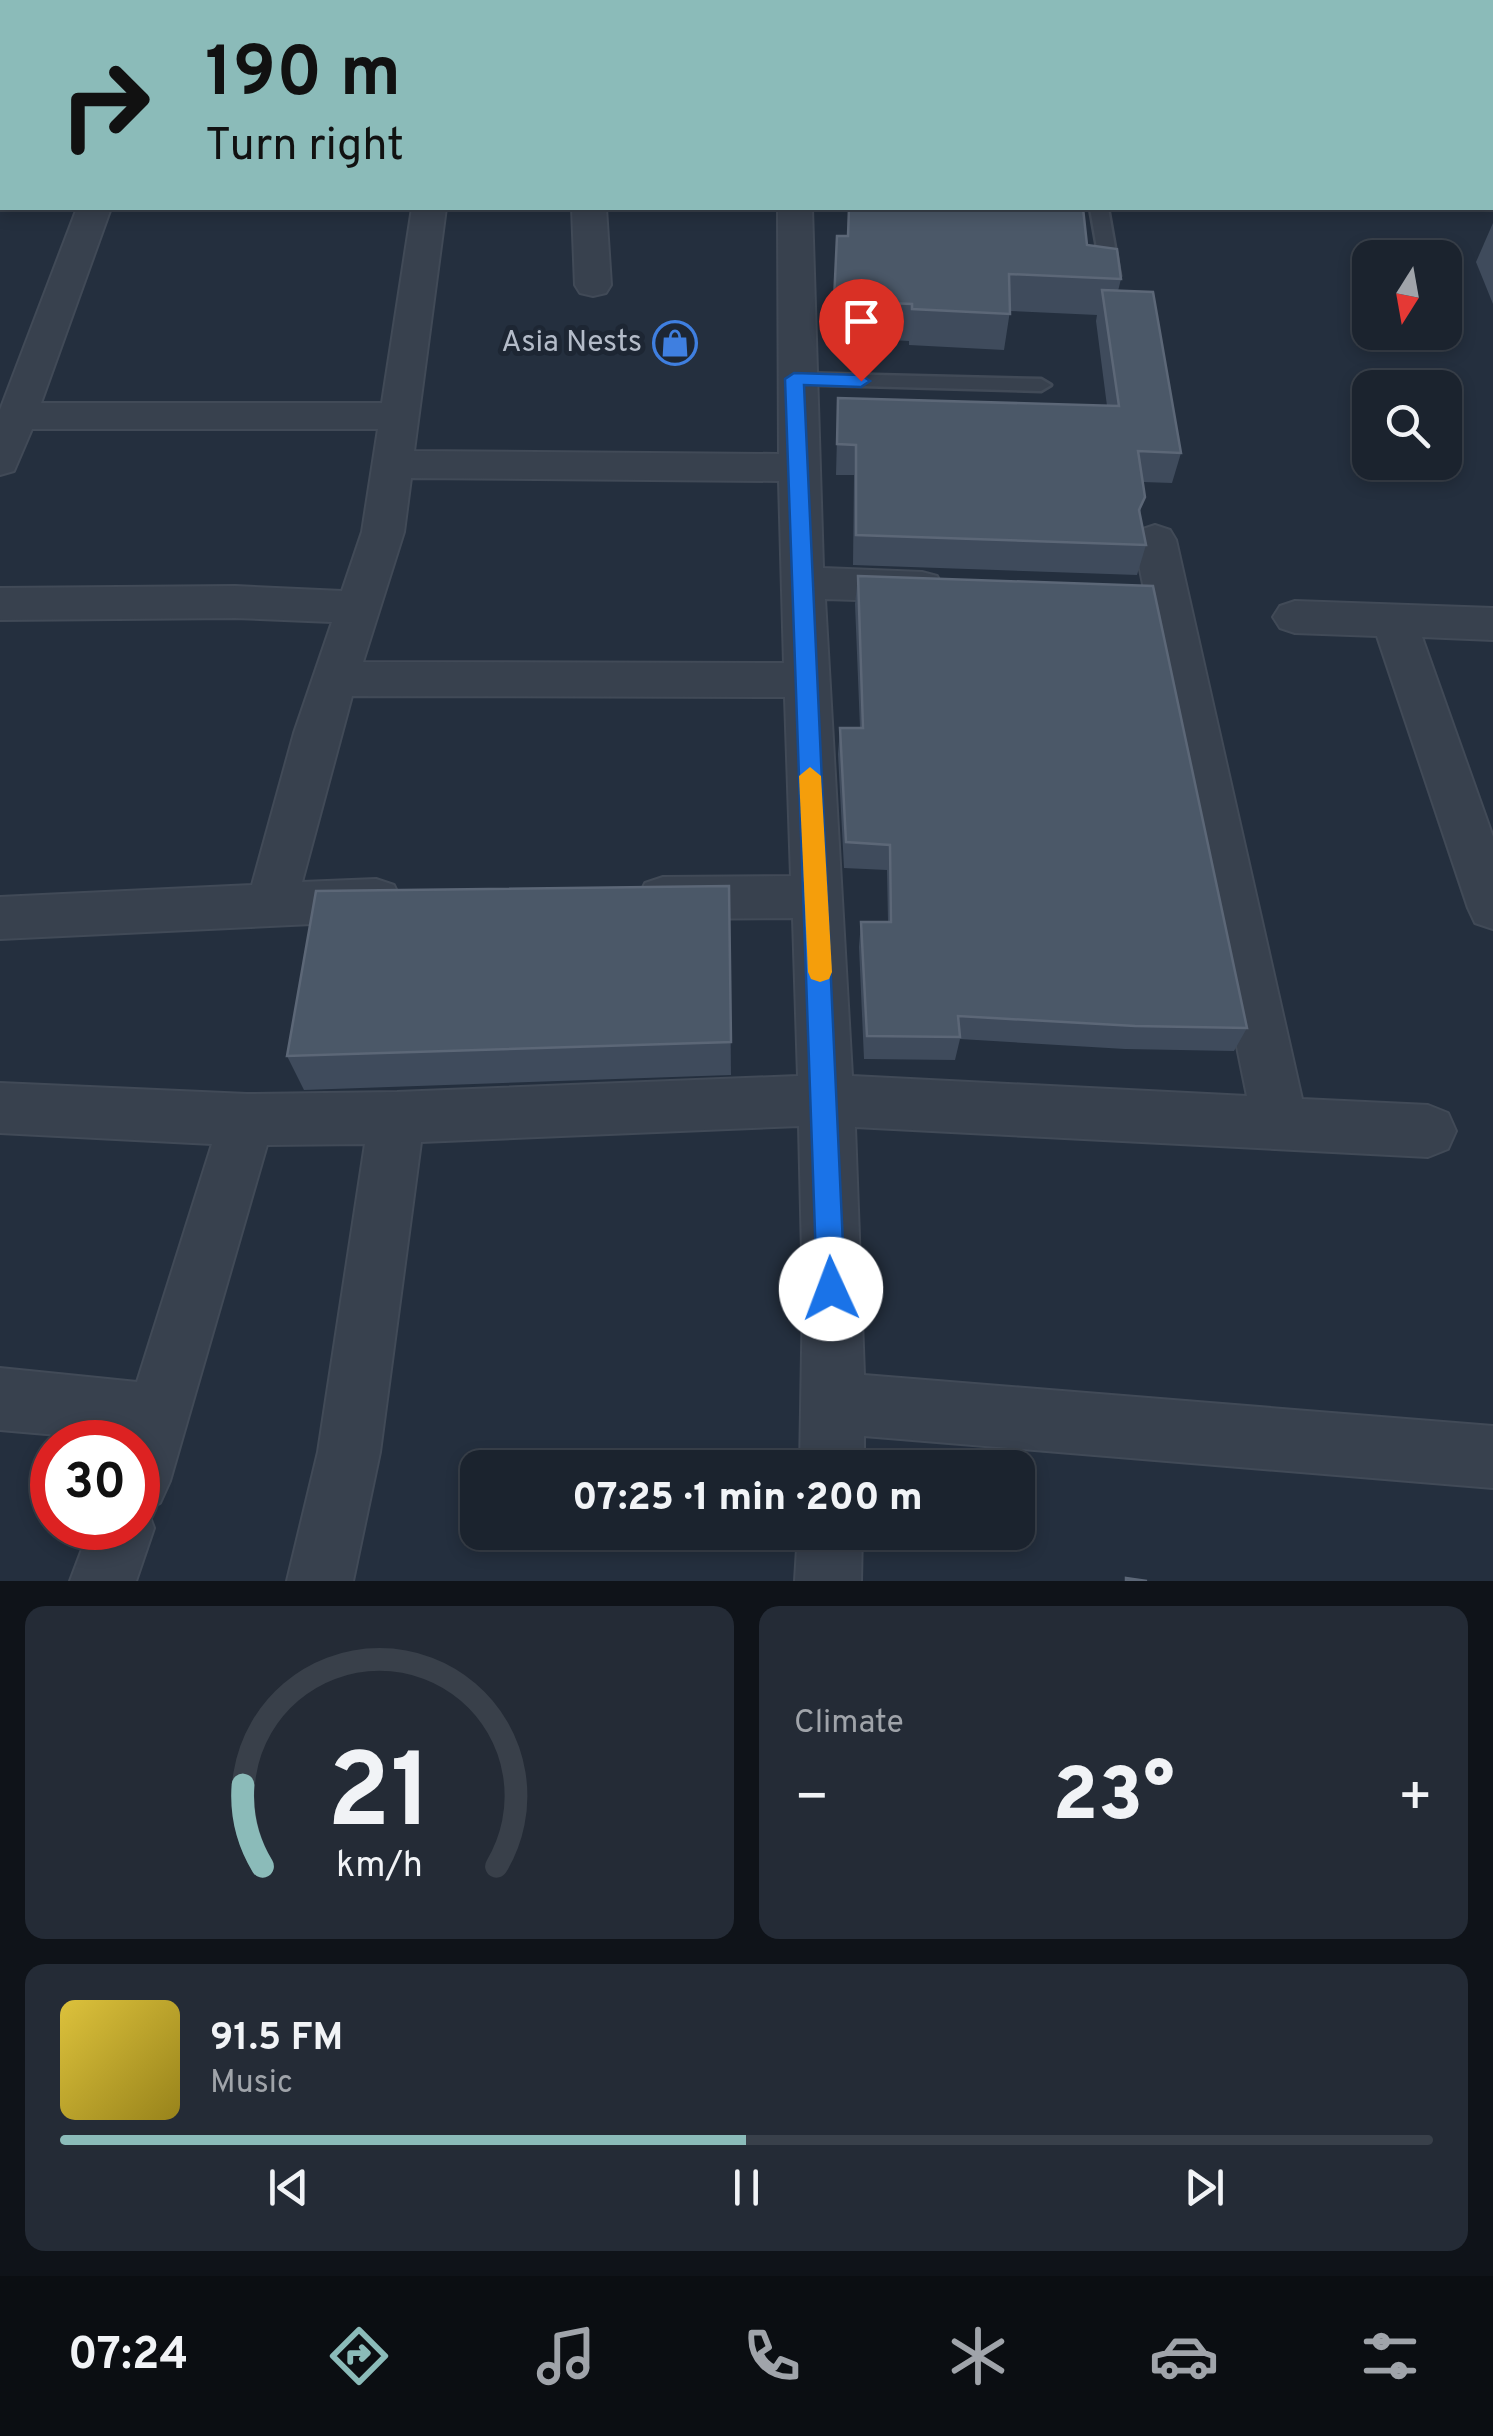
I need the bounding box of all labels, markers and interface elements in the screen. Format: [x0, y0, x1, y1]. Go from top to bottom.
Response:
text: 190 m [205, 32, 401, 121]
icon: right [40, 40, 170, 170]
text: Turn right [205, 119, 404, 176]
north arrow [1352, 240, 1462, 350]
map controls [1352, 240, 1462, 480]
pin [819, 279, 904, 382]
icon: arrive [834, 294, 889, 349]
shop icon: Asia Nests [652, 320, 698, 366]
place label: Asia Nests [501, 325, 642, 362]
button: search [1352, 370, 1462, 480]
position arrow [779, 1237, 883, 1341]
speed limit sign: 30 [30, 1420, 160, 1550]
text: 07:25 · 1 min · 200 m [572, 1475, 923, 1524]
text: Climate [794, 1704, 904, 1744]
text: 21 [327, 1732, 432, 1864]
text: 23° [1052, 1752, 1175, 1847]
text: − [794, 1765, 829, 1835]
text: + [1398, 1765, 1433, 1835]
text: km/h [336, 1844, 423, 1890]
text: 91.5 FM [210, 2015, 343, 2064]
text: Music [210, 2064, 293, 2104]
icon: previous [261, 2160, 316, 2215]
icon: pause [719, 2160, 774, 2215]
icon: next [1177, 2160, 1232, 2215]
icon: directions [324, 2321, 394, 2391]
icon: music [531, 2321, 601, 2391]
icon: phone [737, 2321, 807, 2391]
icon: climate [943, 2321, 1013, 2391]
icon: car [1149, 2321, 1219, 2391]
icon: filters [1355, 2321, 1425, 2391]
text: 07:24 [68, 2328, 188, 2385]

